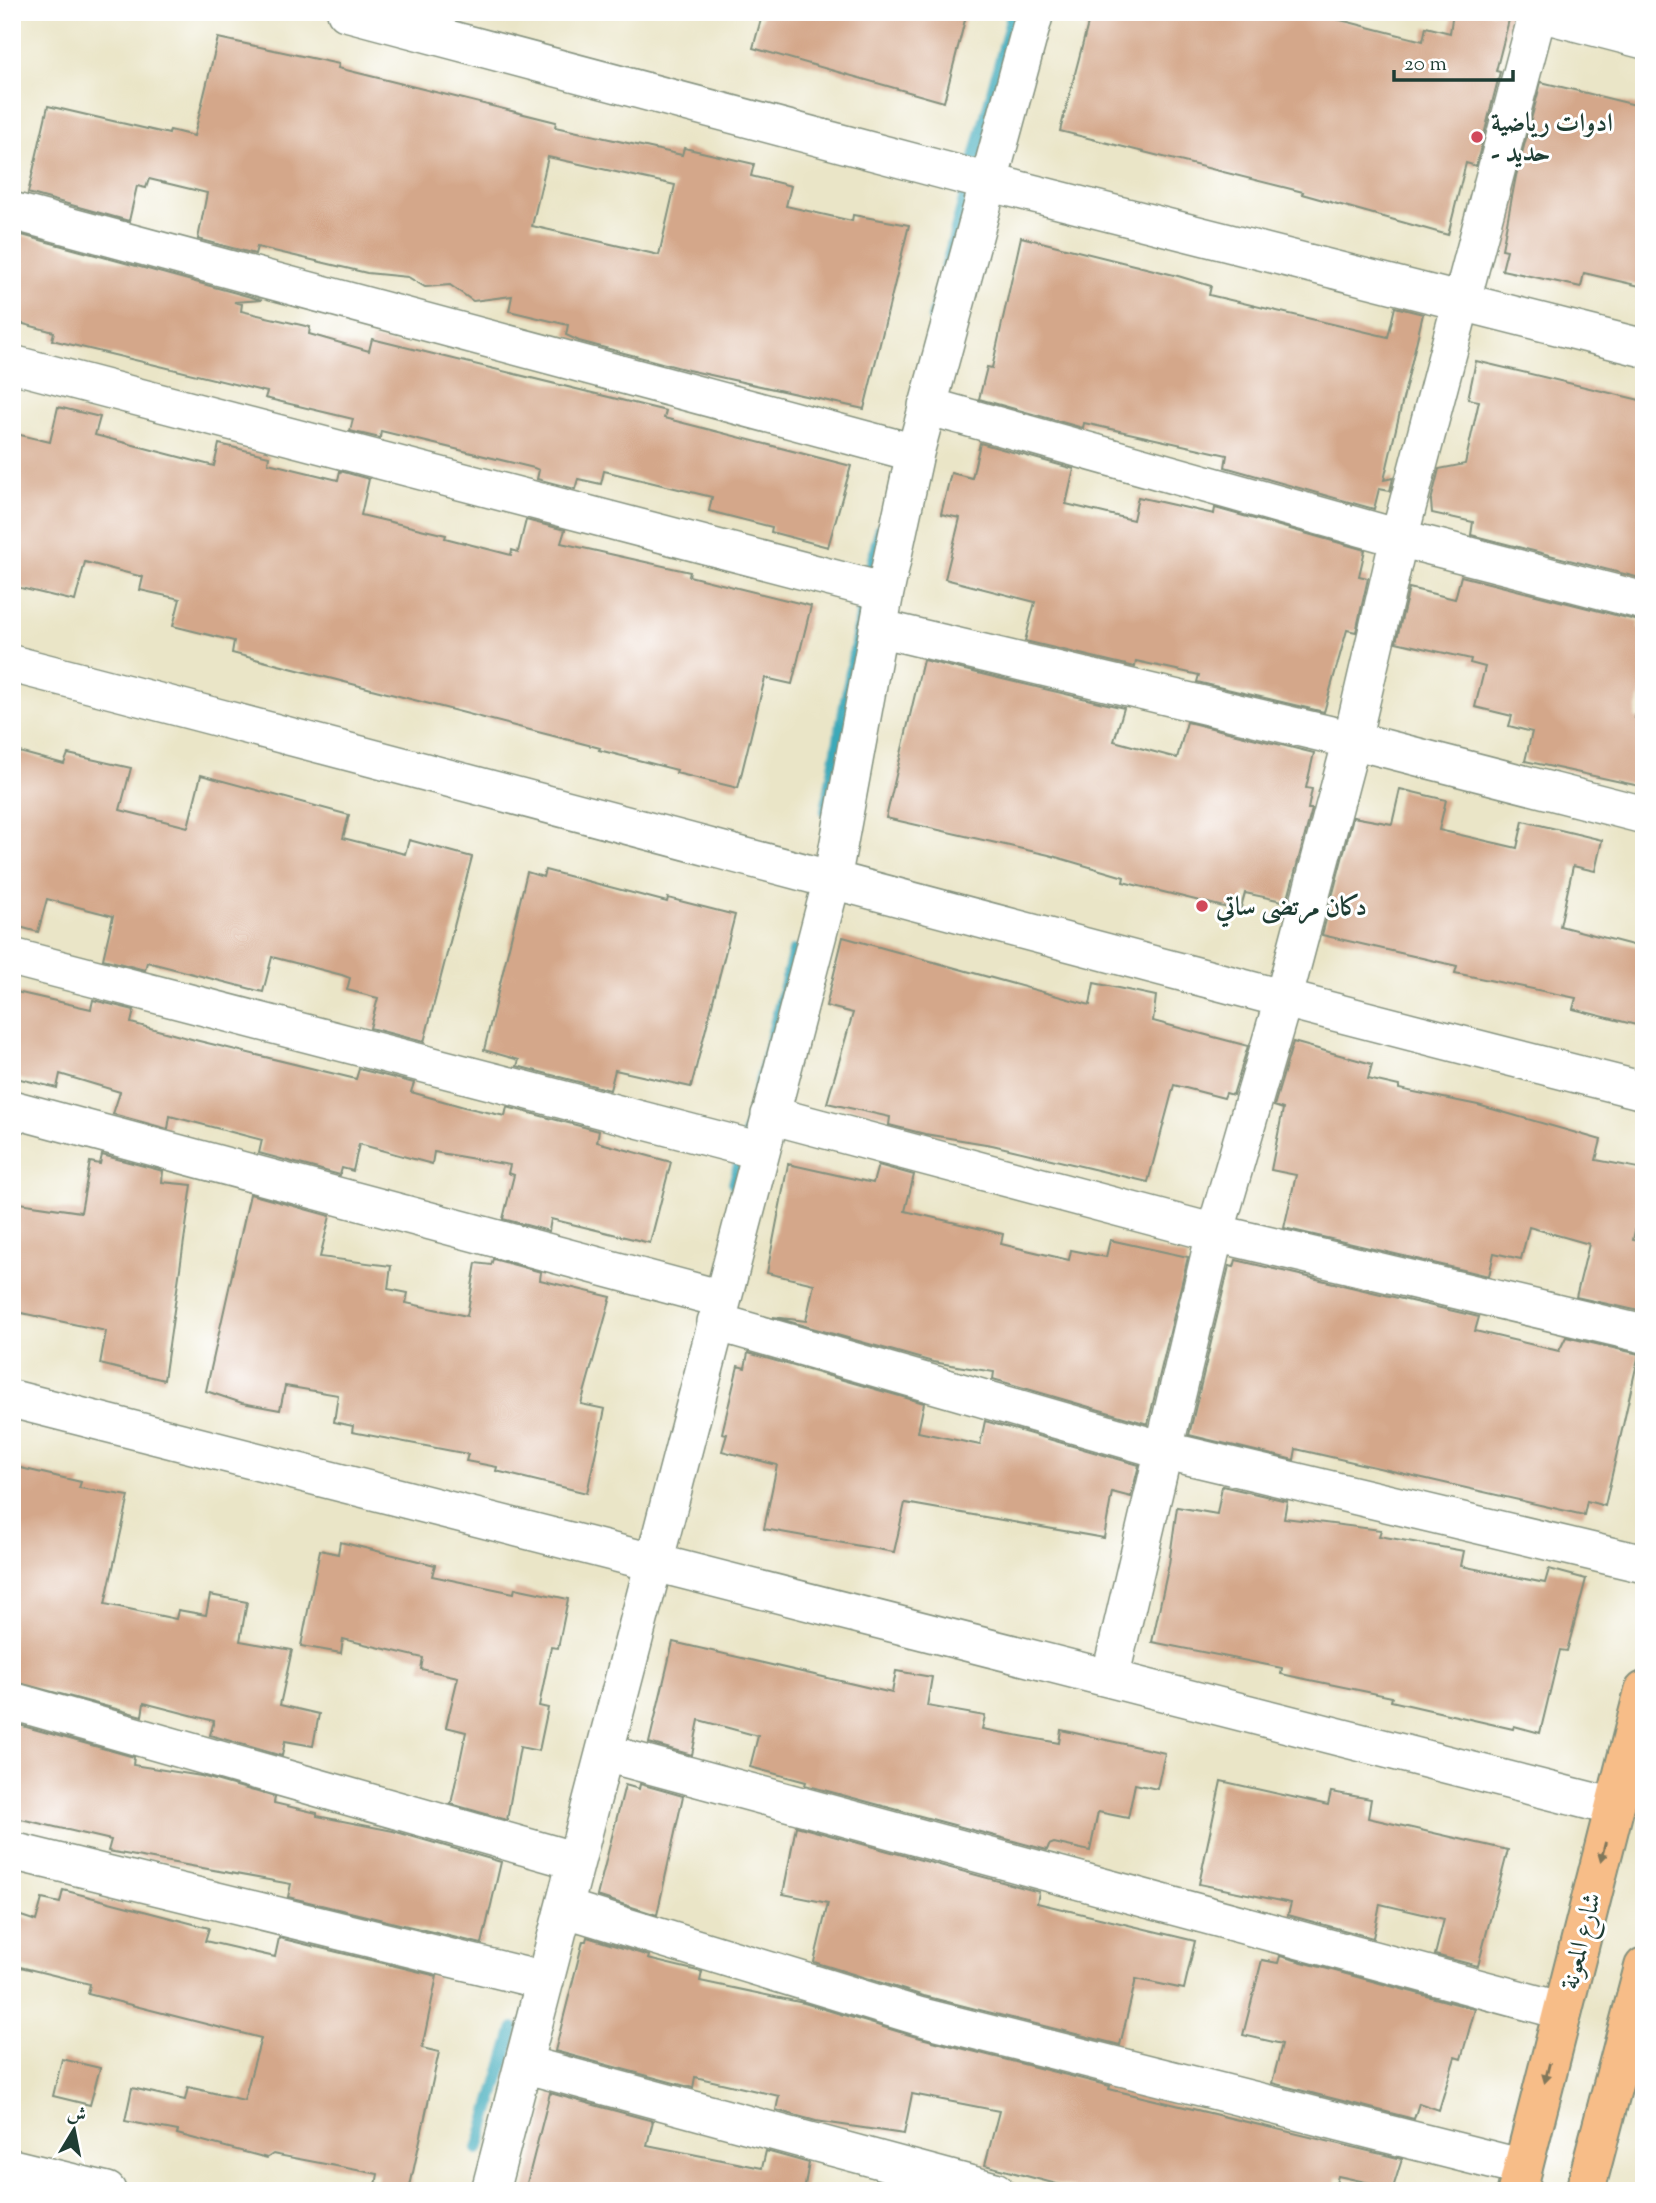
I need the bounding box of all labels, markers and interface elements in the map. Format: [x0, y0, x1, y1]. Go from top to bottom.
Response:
scale bar [1394, 38, 1512, 82]
text: 20 m [1404, 50, 1447, 80]
place label: ادوات رياضية - حديد [1491, 106, 1613, 173]
marker: ادوات رياضية - حديد [1469, 129, 1485, 145]
place label: دكان مرتضى ساتي [1215, 890, 1367, 928]
marker: دكان مرتضى ساتي [1194, 898, 1210, 914]
one-way arrow [1597, 1841, 1608, 1863]
street label: شارع المعونة [1553, 1889, 1613, 1994]
one-way arrow [1541, 2062, 1552, 2084]
north arrow [38, 2094, 108, 2164]
text: ش [65, 2101, 88, 2131]

